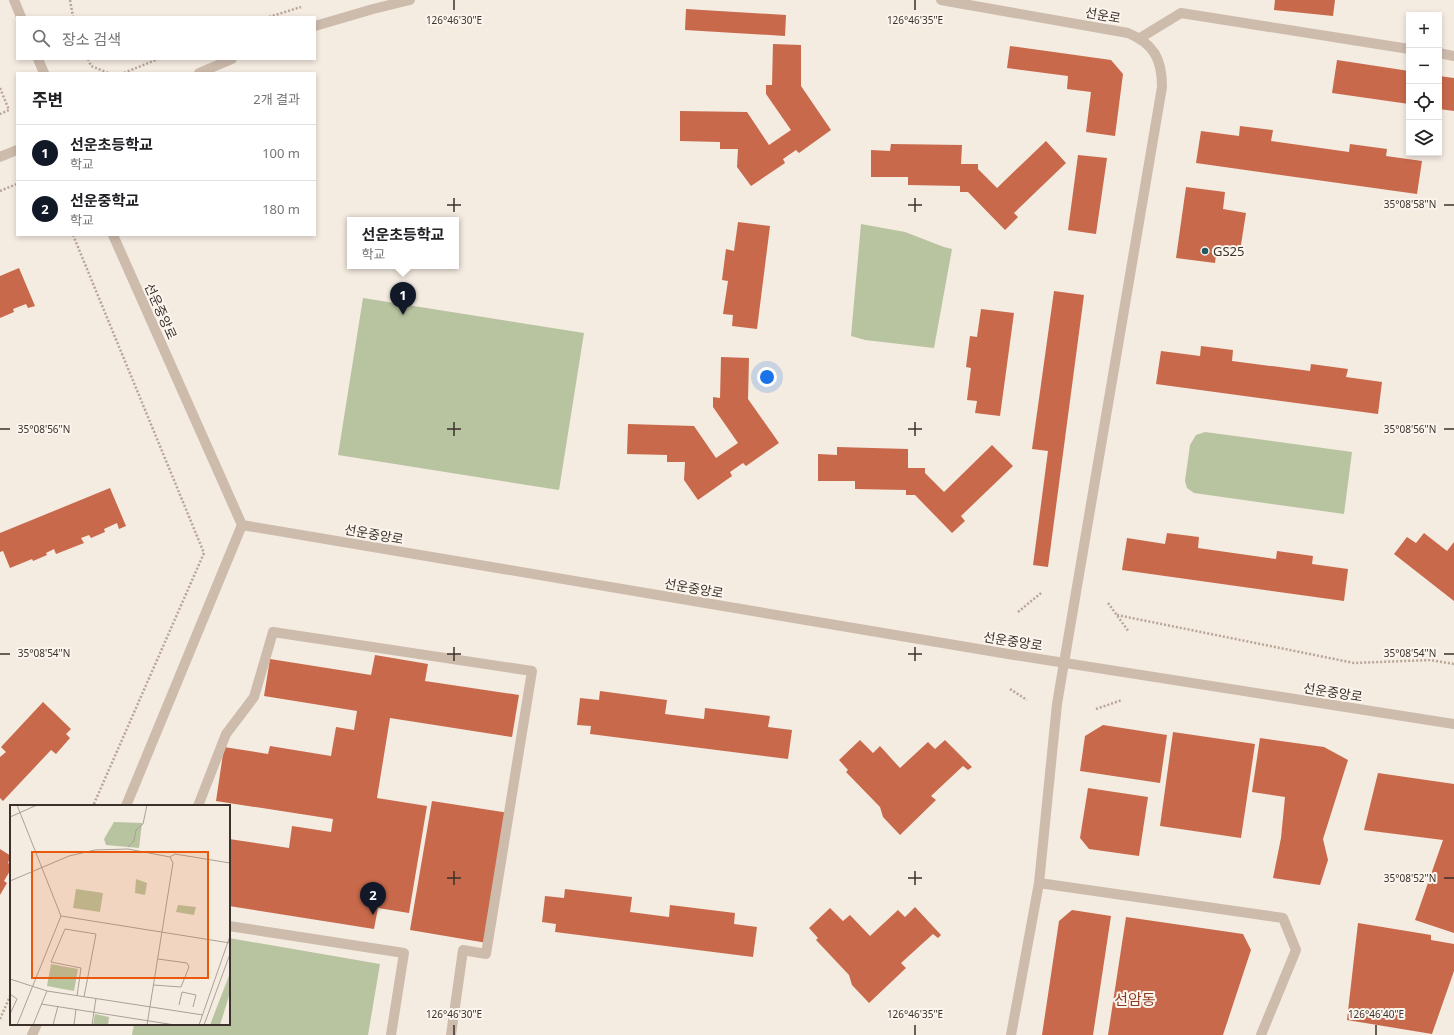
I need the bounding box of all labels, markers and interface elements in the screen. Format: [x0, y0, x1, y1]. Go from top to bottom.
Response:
street label: 선운로 [1084, 3, 1122, 27]
map controls [1406, 12, 1442, 156]
button: + [1406, 12, 1442, 48]
text: 126°46'30"E [426, 13, 482, 27]
text: 126°46'35"E [887, 13, 943, 27]
search box [16, 16, 316, 60]
icon: search [30, 27, 52, 49]
text: 장소 검색 [62, 29, 121, 49]
button: − [1406, 48, 1442, 84]
button: locate [1406, 84, 1442, 120]
text: 주변 [32, 88, 63, 111]
text: 2개 결과 [253, 90, 300, 108]
button: layers [1406, 120, 1442, 156]
text: 선운초등학교 [70, 134, 153, 154]
text: 1 [41, 144, 49, 162]
text: 100 m [262, 144, 300, 162]
text: 학교 [70, 155, 94, 173]
text: 선운중학교 [70, 190, 139, 210]
text: 35°08'58"N [1384, 197, 1436, 211]
text: 2 [41, 200, 49, 218]
text: 180 m [262, 200, 300, 218]
text: 학교 [70, 211, 94, 229]
popup [347, 217, 459, 269]
text: 선운초등학교 [362, 224, 444, 244]
place label: GS25 [1213, 242, 1244, 260]
text: 학교 [362, 245, 386, 263]
marker: GS25 [1200, 246, 1210, 256]
street label: 선운중앙로 [141, 280, 181, 342]
pin: 1 [390, 282, 416, 315]
your location [757, 367, 777, 387]
text: 35°08'56"N [18, 422, 70, 436]
text: 35°08'56"N [1384, 422, 1436, 436]
street label: 선운중앙로 [343, 520, 405, 548]
street label: 선운중앙로 [663, 574, 725, 602]
street label: 선운중앙로 [982, 627, 1044, 655]
text: 35°08'54"N [18, 646, 70, 660]
text: 35°08'54"N [1384, 646, 1436, 660]
street label: 선운중앙로 [1302, 678, 1364, 706]
inset map [10, 805, 230, 1025]
text: 35°08'52"N [1384, 871, 1436, 885]
pin: 2 [360, 882, 386, 915]
district label: 선암동 [1114, 989, 1156, 1009]
text: 126°46'30"E [426, 1007, 482, 1021]
text: 126°46'35"E [887, 1007, 943, 1021]
text: 126°46'40"E [1348, 1007, 1404, 1021]

